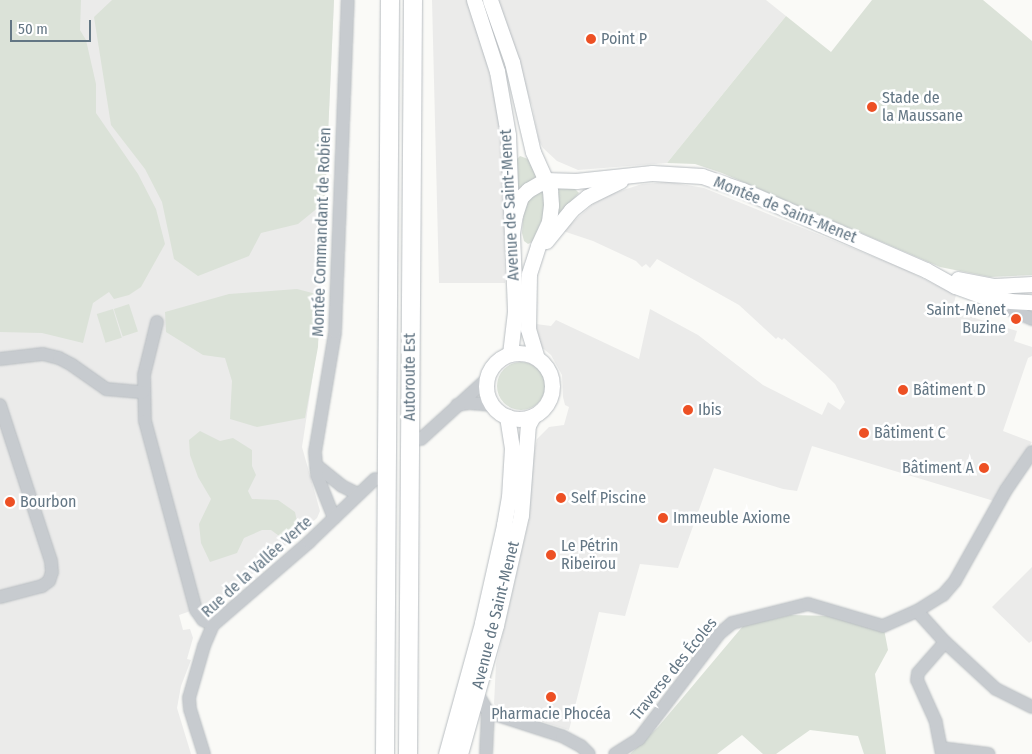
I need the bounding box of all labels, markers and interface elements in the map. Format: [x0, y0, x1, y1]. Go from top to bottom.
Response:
scale bar [12, 10, 94, 42]
text: 50 m [18, 20, 48, 38]
place label: Point P [601, 29, 647, 49]
marker: Point P [585, 33, 597, 45]
place label: Stade de la Maussane [882, 88, 963, 126]
marker: Stade de la Maussane [866, 101, 878, 113]
street label: Montée Commandant de Robien [309, 127, 335, 337]
street label: Avenue de Saint-Menet [496, 129, 524, 281]
street label: Montée de Saint-Menet [711, 173, 859, 247]
place label: Saint-Menet Buzine [926, 300, 1006, 338]
marker: Saint-Menet Buzine [1010, 313, 1022, 325]
street label: Autoroute Est [400, 333, 420, 421]
place label: Bâtiment D [913, 380, 986, 400]
marker: Bâtiment D [897, 384, 909, 396]
place label: Ibis [698, 400, 722, 420]
marker: Ibis [682, 404, 694, 416]
place label: Bâtiment C [874, 423, 946, 443]
marker: Bâtiment C [858, 427, 870, 439]
place label: Bâtiment A [902, 458, 974, 478]
marker: Bâtiment A [978, 462, 990, 474]
place label: Self Piscine [571, 488, 646, 508]
place label: Bourbon [20, 492, 76, 512]
marker: Self Piscine [555, 492, 567, 504]
marker: Bourbon [4, 496, 16, 508]
place label: Immeuble Axiome [673, 508, 790, 528]
street label: Rue de la Vallée Verte [198, 512, 316, 622]
marker: Immeuble Axiome [657, 512, 669, 524]
place label: Le Pétrin Ribeïrou [561, 536, 618, 574]
street label: Avenue de Saint-Menet [468, 539, 524, 691]
marker: Le Pétrin Ribeïrou [545, 549, 557, 561]
street label: Traverse des Écoles [627, 614, 721, 724]
marker: Pharmacie Phocéa [545, 691, 557, 703]
place label: Pharmacie Phocéa [491, 704, 611, 724]

